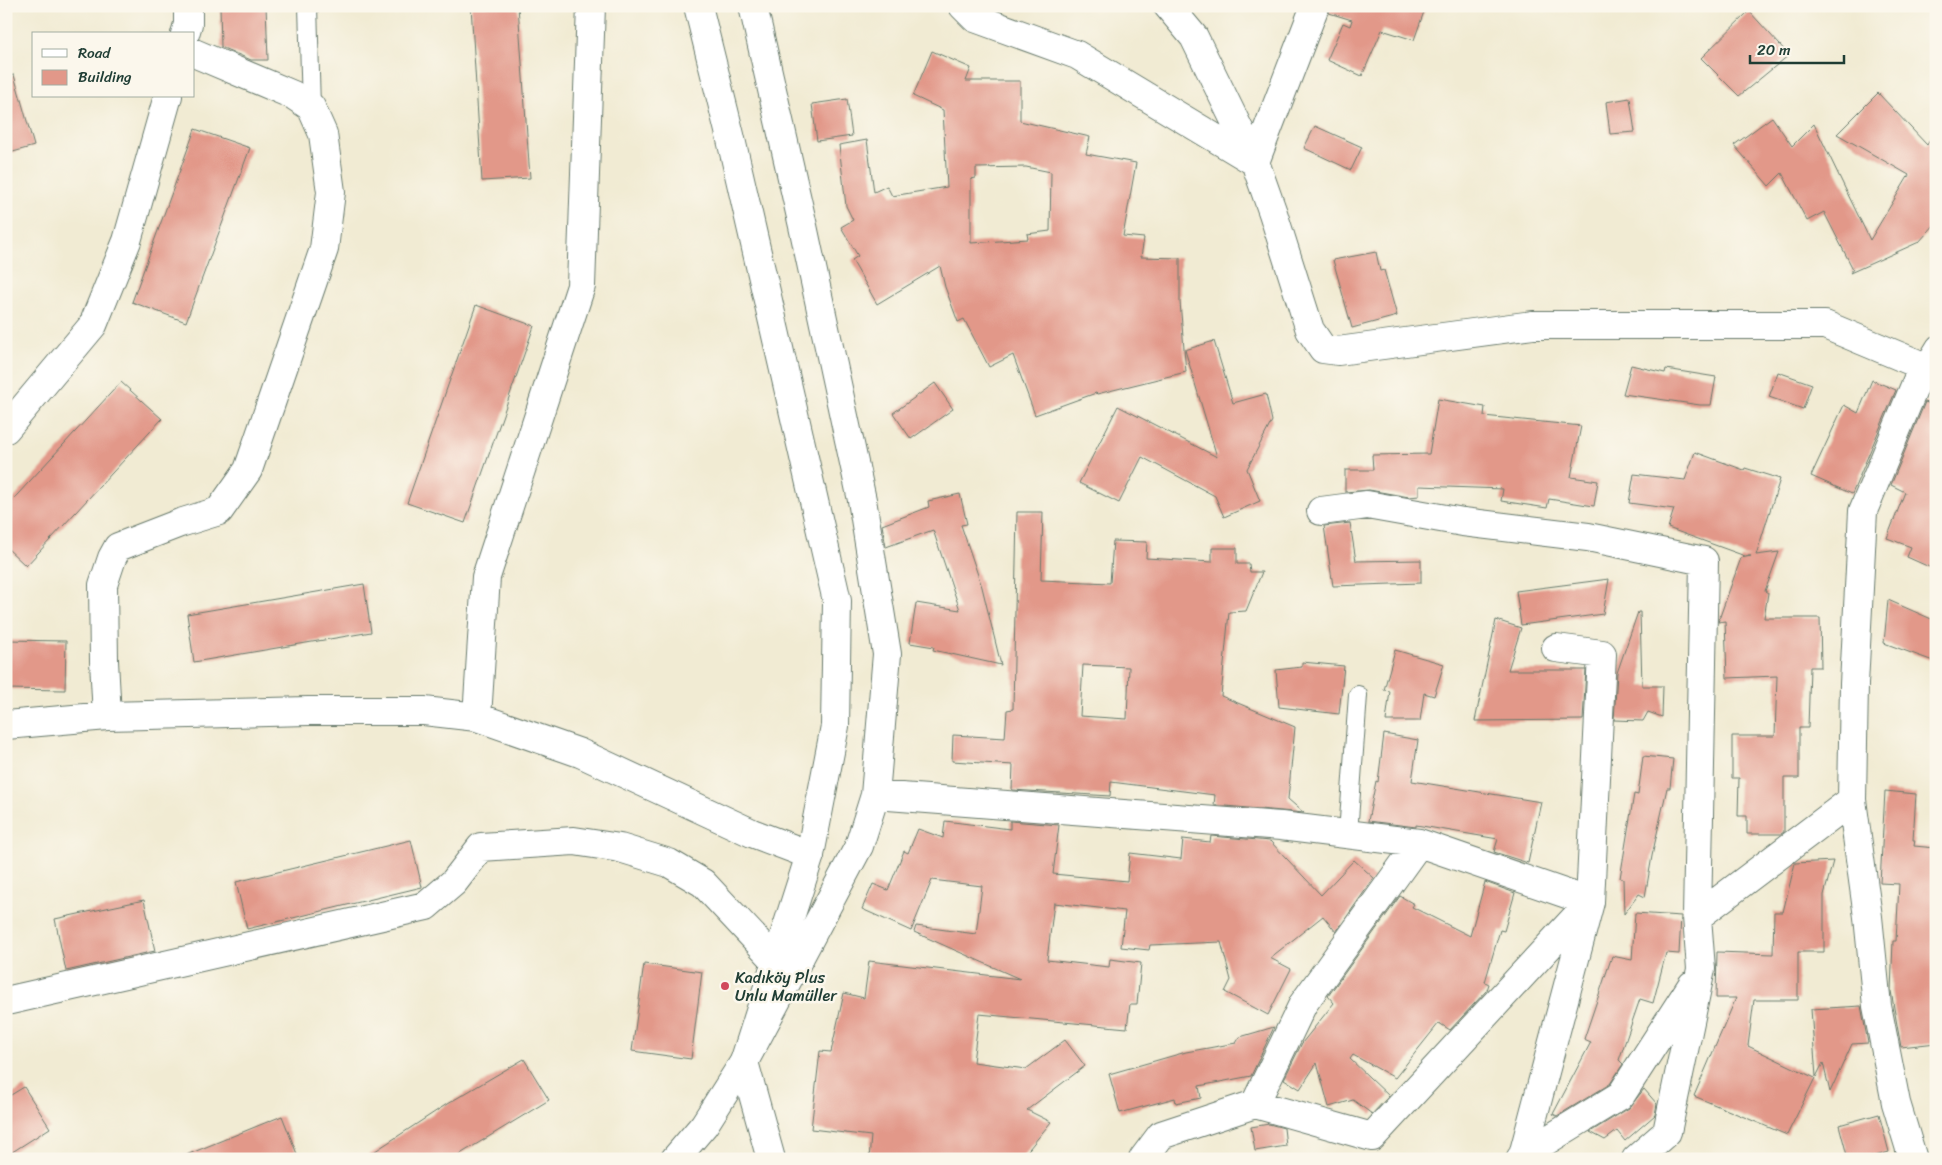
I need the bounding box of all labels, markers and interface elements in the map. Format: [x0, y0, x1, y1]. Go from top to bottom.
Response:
legend [32, 32, 195, 98]
scale bar [1750, 32, 1843, 64]
text: 20 m [1757, 37, 1791, 63]
text: Road [78, 40, 111, 66]
text: Building [78, 64, 132, 90]
place label: Kadıköy Plus Unlu Mamüller [735, 963, 838, 1010]
marker: Kadıköy Plus Unlu Mamüller [719, 980, 731, 992]

